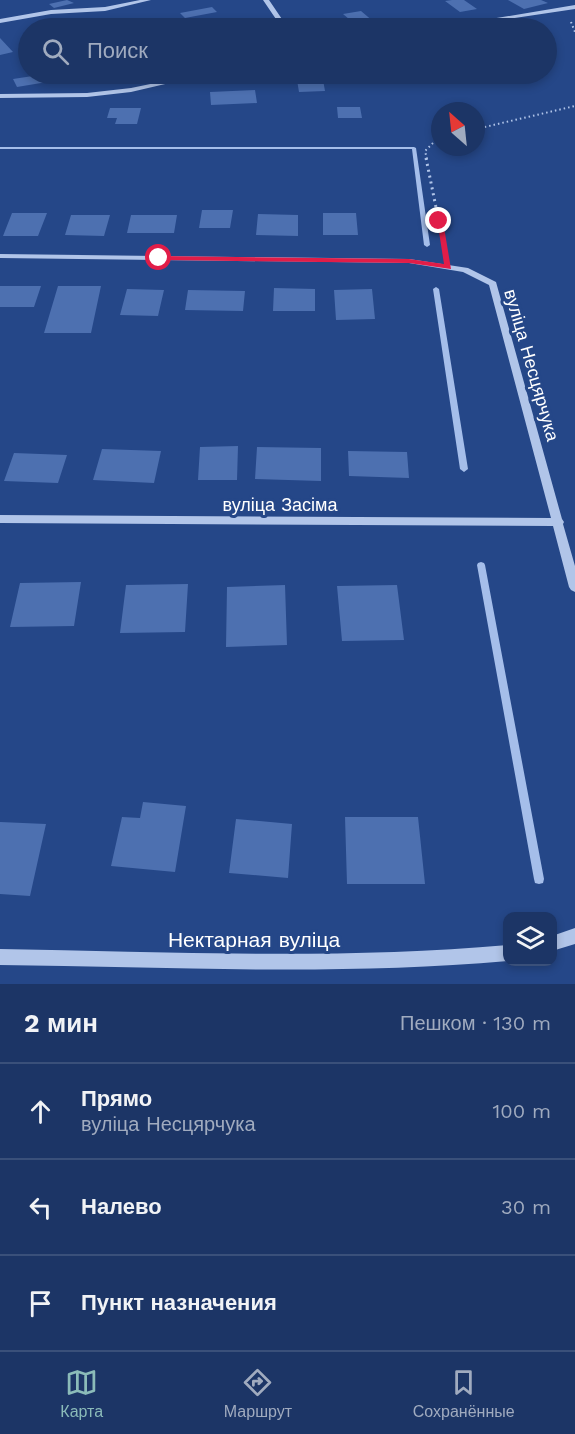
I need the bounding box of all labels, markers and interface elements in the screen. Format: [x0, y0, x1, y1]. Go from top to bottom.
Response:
search box [18, 18, 557, 84]
icon: search [39, 35, 72, 68]
text: Поиск [87, 38, 148, 63]
north arrow [431, 102, 485, 156]
route end [425, 207, 451, 233]
route start [145, 244, 171, 270]
street label: вуліца Несцярчука [500, 287, 564, 444]
street label: вуліца Засіма [223, 494, 338, 515]
map controls [503, 912, 557, 966]
button: layers [503, 912, 557, 966]
street label: Нектарная вуліца [168, 927, 340, 952]
text: 2 мин [24, 1008, 98, 1038]
text: Пешком · 130 m [400, 1011, 551, 1035]
text: Прямо [81, 1086, 152, 1111]
icon: ahead [24, 1095, 57, 1128]
text: 100 m [492, 1099, 551, 1123]
text: вуліца Несцярчука [81, 1112, 256, 1136]
icon: left [24, 1191, 57, 1224]
text: Налево [81, 1194, 162, 1219]
text: 30 m [501, 1195, 551, 1219]
icon: arrive [24, 1287, 57, 1320]
text: Пункт назначения [81, 1290, 277, 1315]
tab: Карта [60, 1366, 103, 1421]
tab: Маршрут [224, 1366, 292, 1421]
tab: Сохранённые [413, 1366, 515, 1421]

